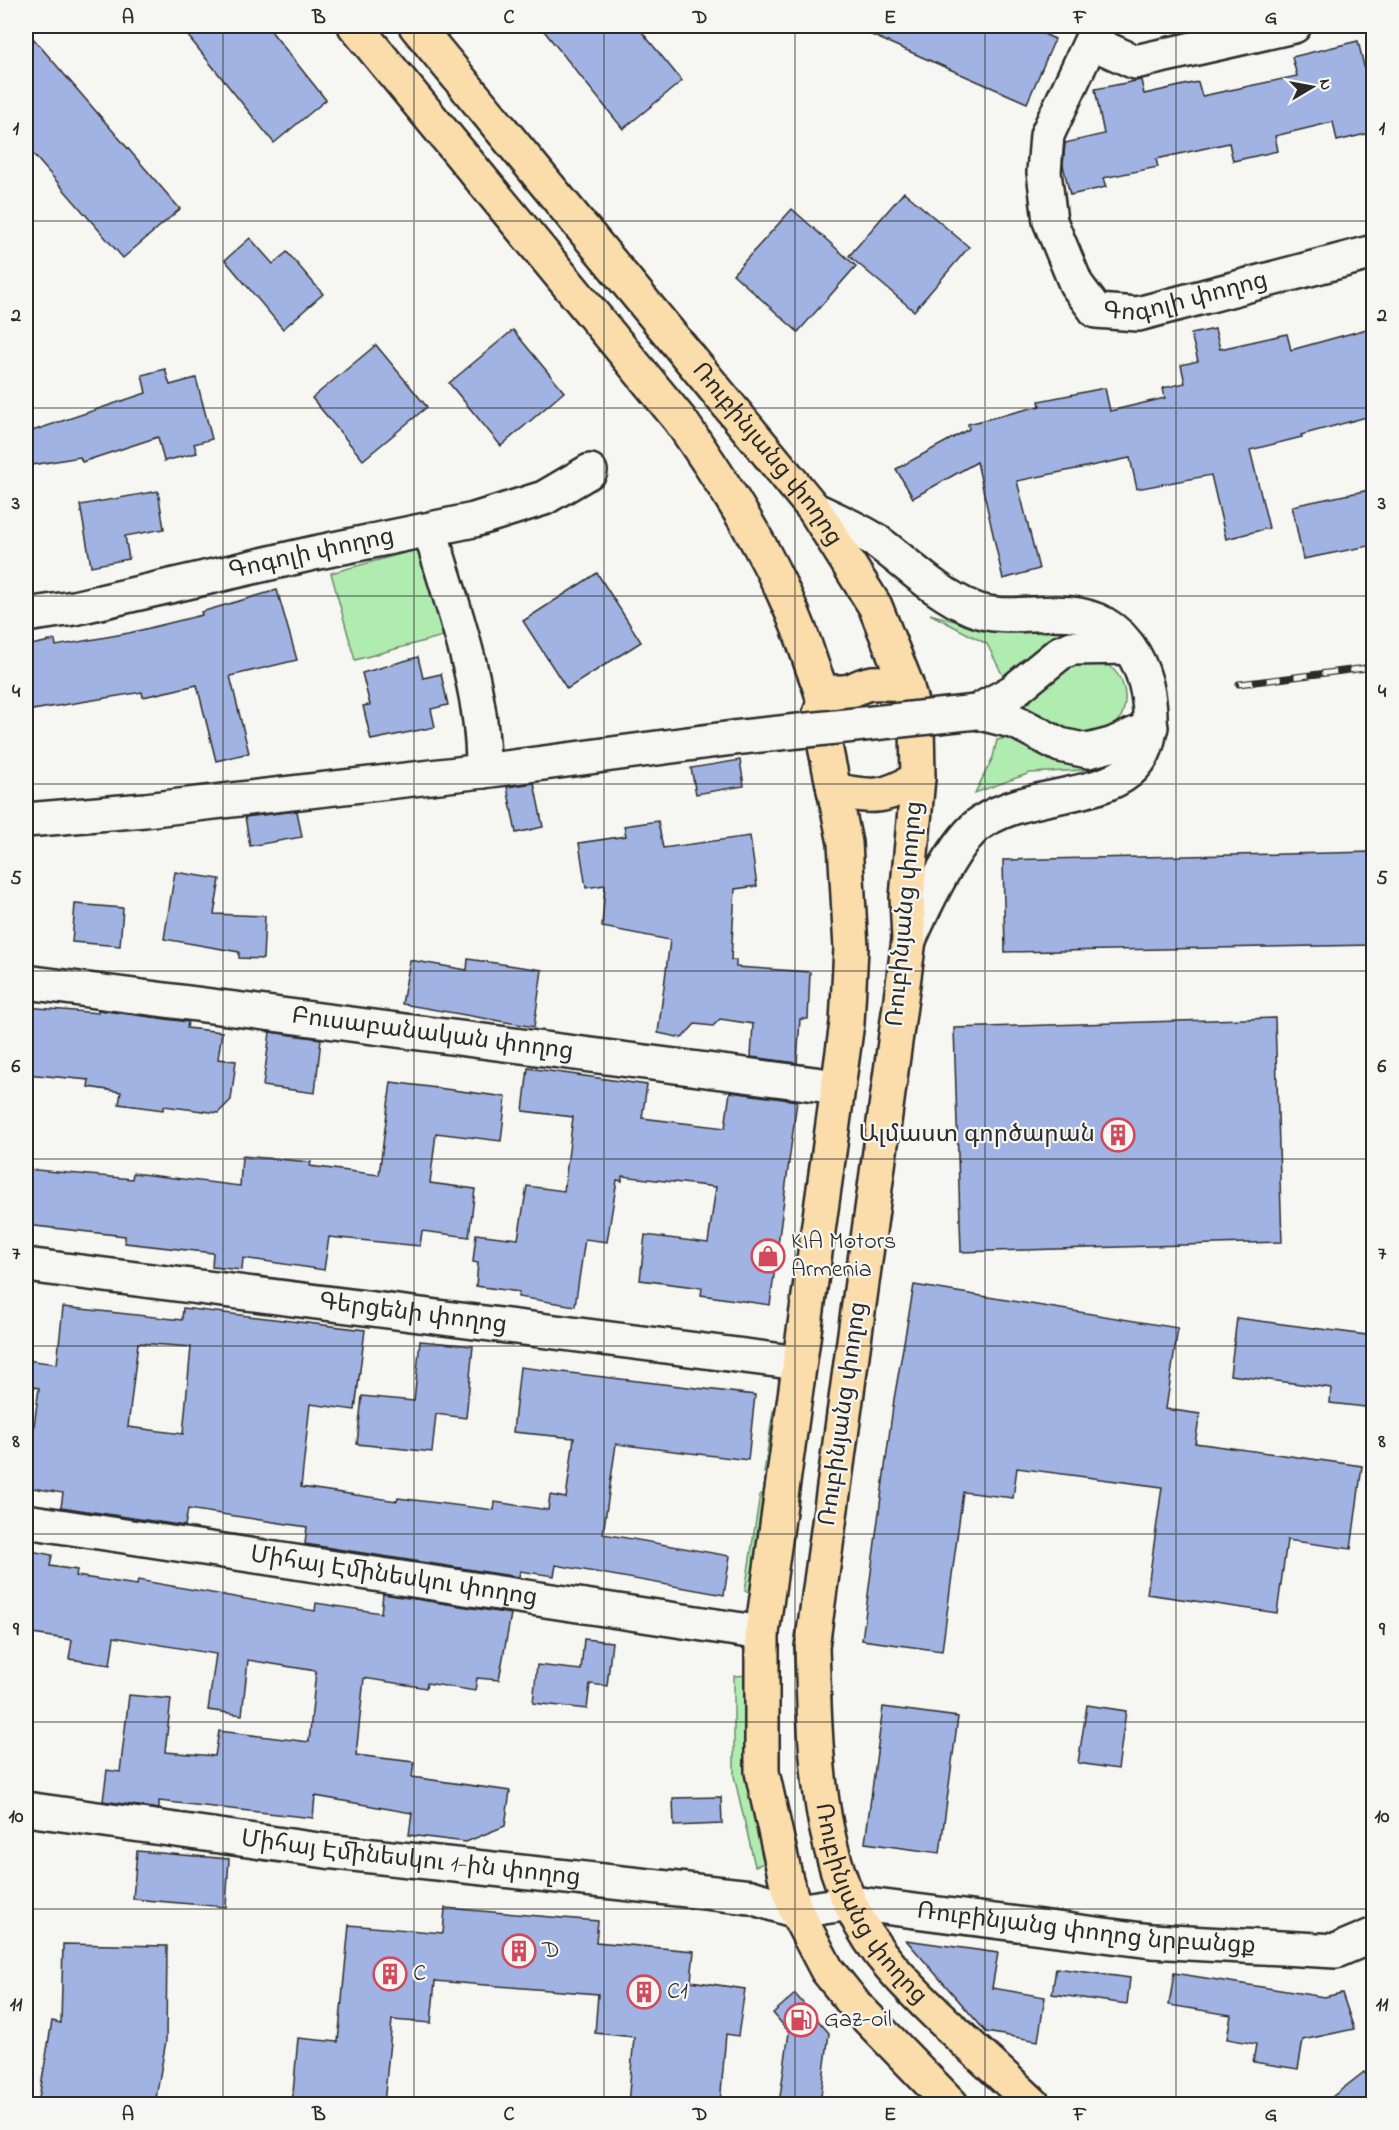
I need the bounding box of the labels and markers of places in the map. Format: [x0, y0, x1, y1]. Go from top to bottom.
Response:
building icon: Ալմաստ գործարան [1100, 1117, 1136, 1153]
place label: Ալմաստ գործարան [859, 1118, 1095, 1153]
place label: KIA Motors Armenia [791, 1225, 896, 1288]
shop icon: KIA Motors Armenia [750, 1238, 786, 1274]
building icon: D [501, 1933, 537, 1969]
place label: D [541, 1934, 560, 1969]
building icon: C [372, 1956, 408, 1992]
place label: C [413, 1957, 426, 1992]
building icon: C1 [626, 1974, 662, 2010]
place label: C1 [667, 1975, 688, 2010]
fuel station icon: Gaz-oil [783, 2002, 819, 2038]
place label: Gaz-oil [824, 2003, 892, 2038]

